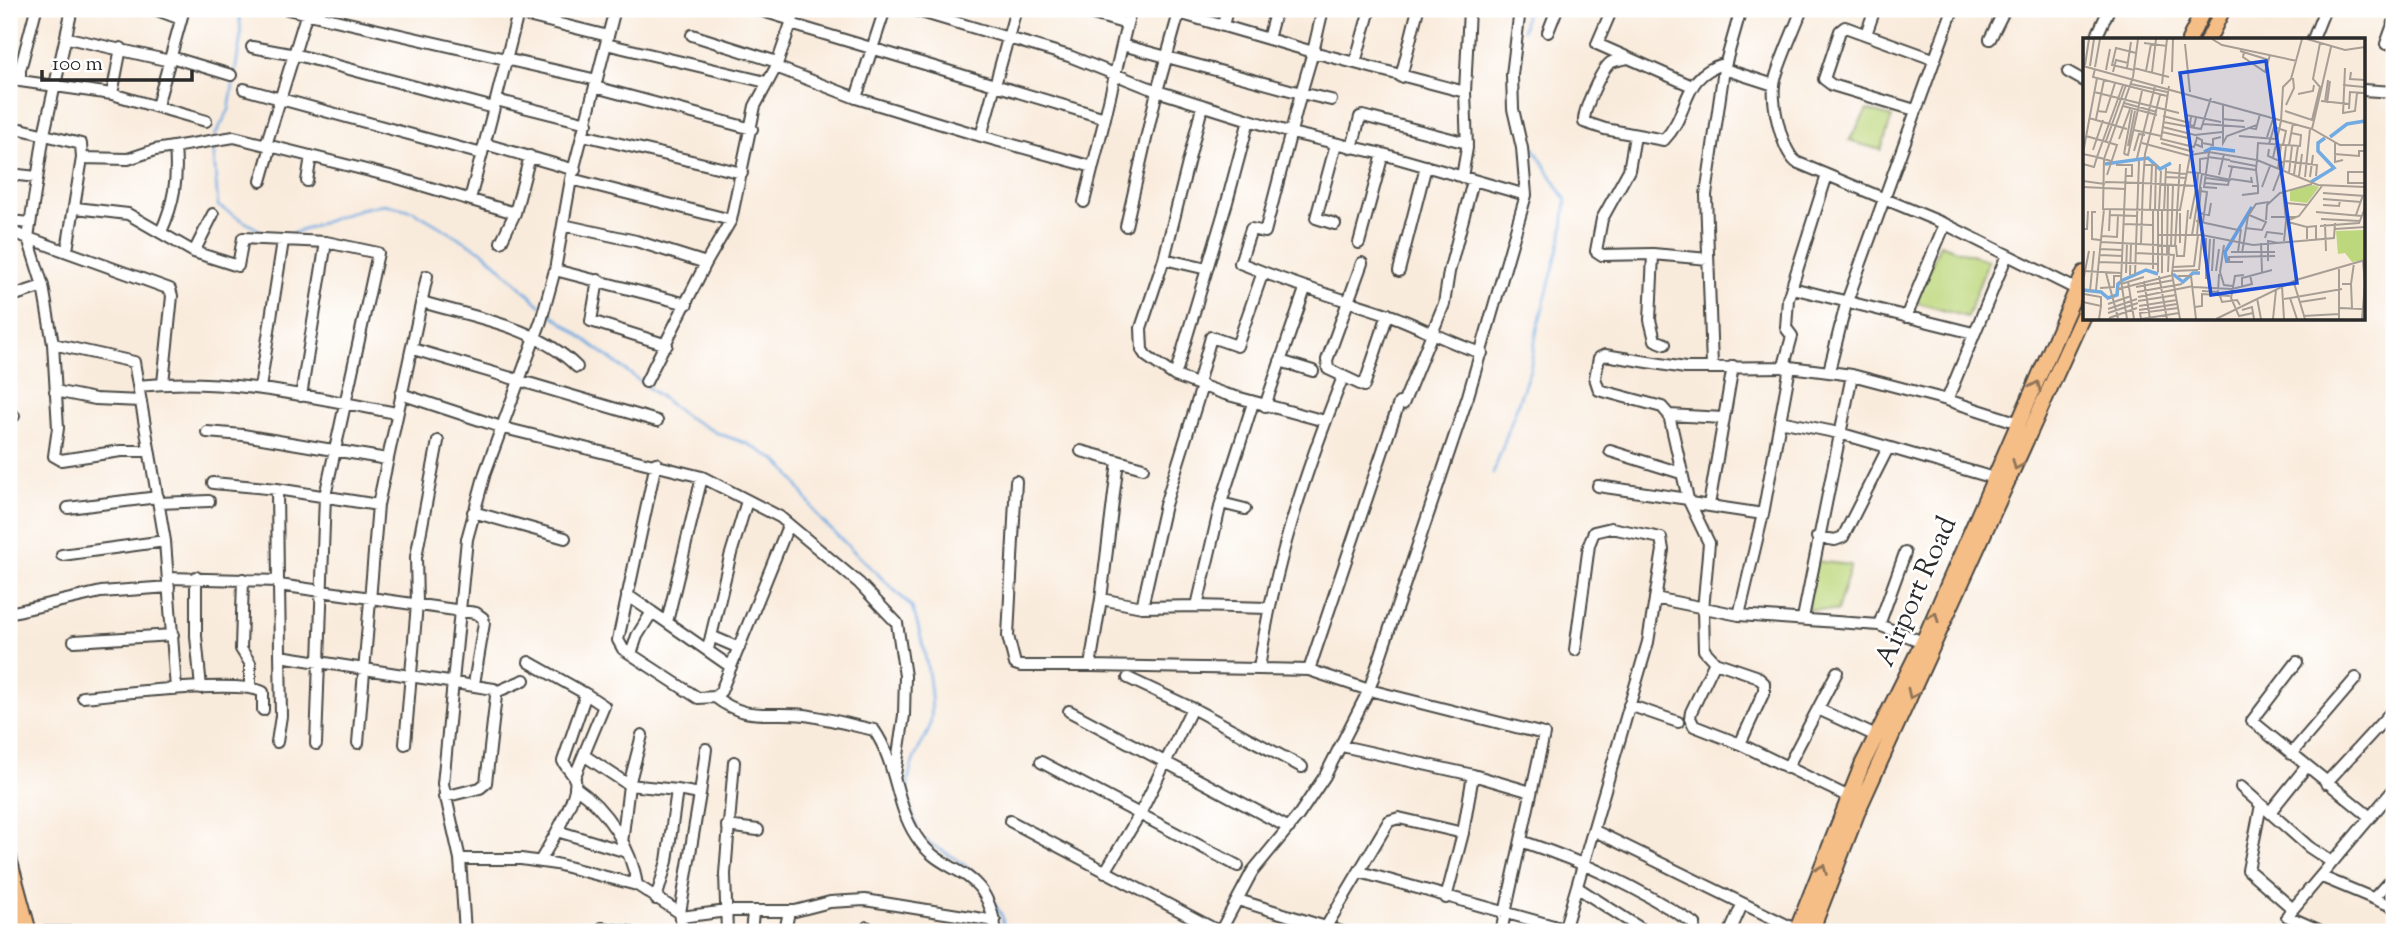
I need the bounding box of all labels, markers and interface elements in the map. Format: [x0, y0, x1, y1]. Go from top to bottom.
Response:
scale bar [42, 38, 192, 82]
inset map [2083, 38, 2364, 320]
text: 100 m [52, 50, 103, 80]
one-way arrow [2028, 381, 2042, 393]
one-way arrow [2011, 457, 2025, 470]
street label: Airport Road [1866, 510, 1968, 674]
one-way arrow [1926, 612, 1940, 624]
one-way arrow [1907, 687, 1921, 699]
one-way arrow [1813, 864, 1827, 876]

